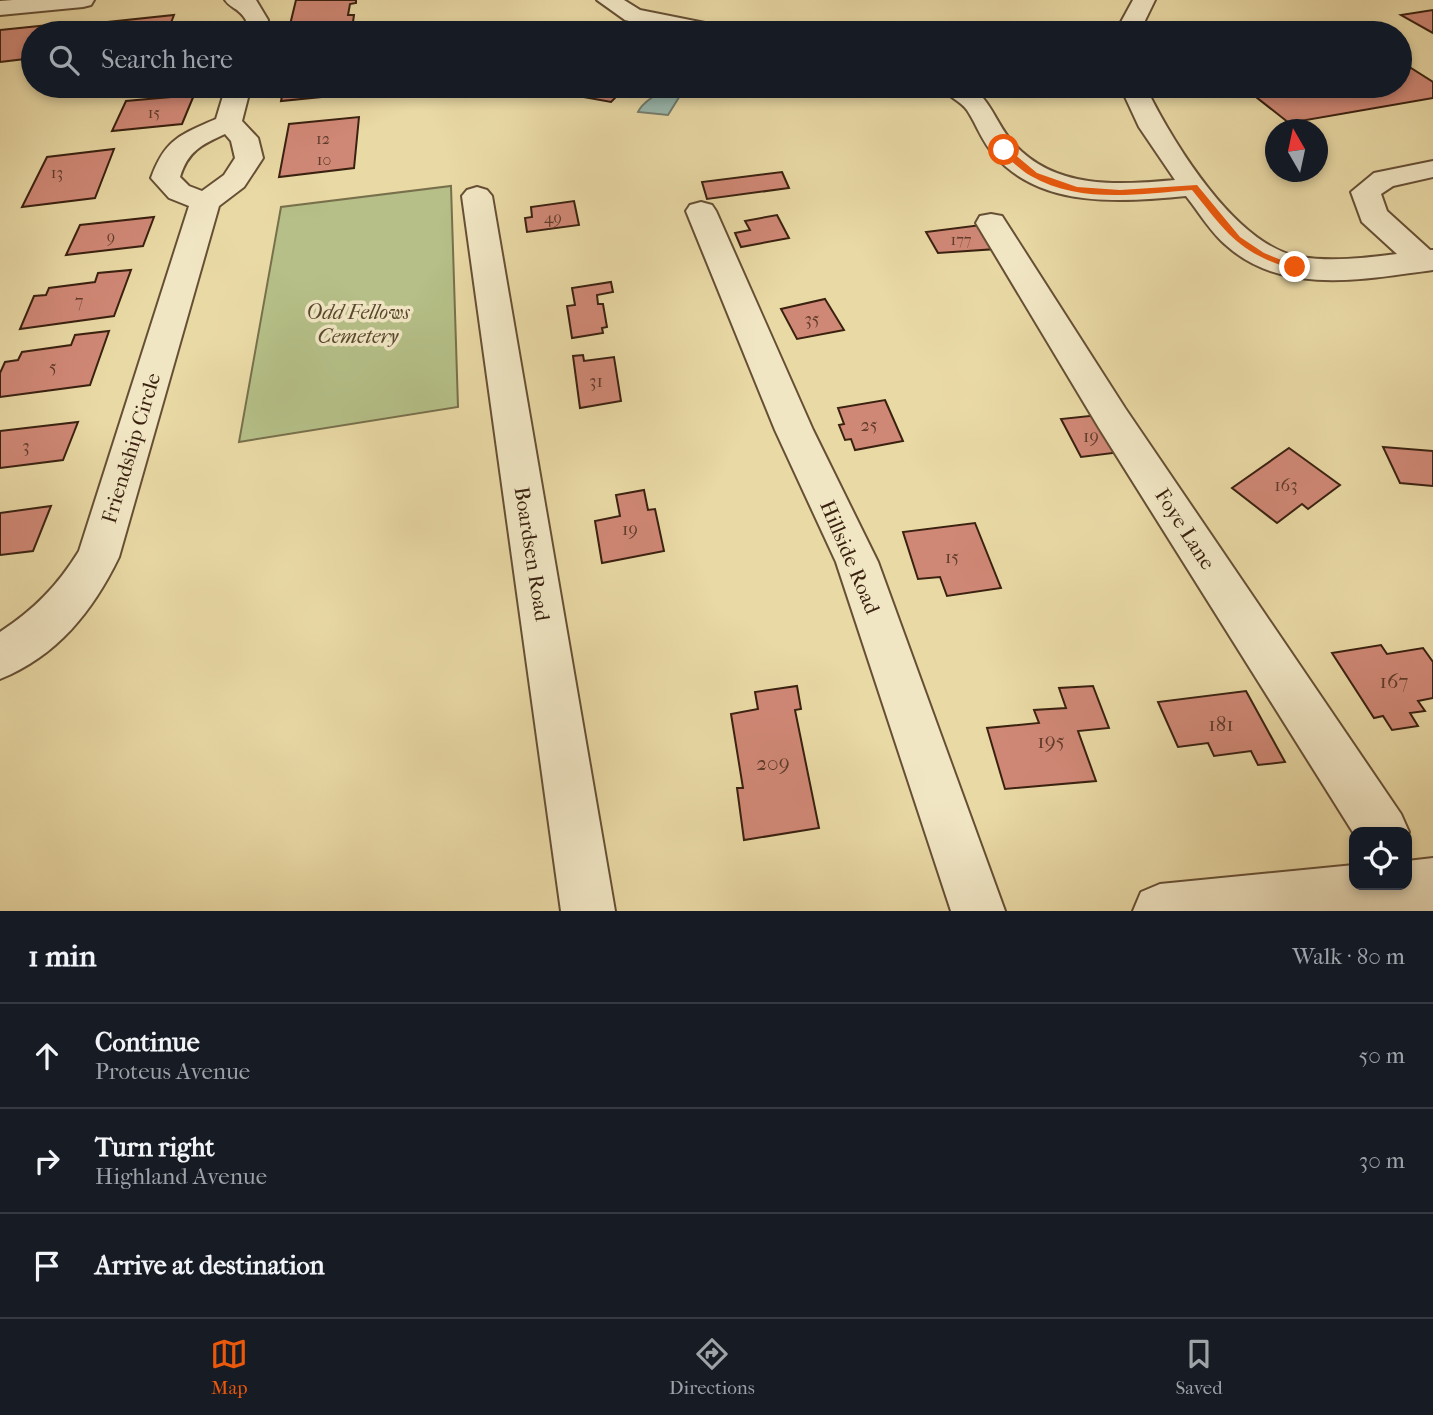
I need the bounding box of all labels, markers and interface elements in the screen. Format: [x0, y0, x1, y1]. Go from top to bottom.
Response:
search box [21, 21, 1412, 98]
icon: search [45, 41, 83, 79]
text: Search here [101, 44, 233, 75]
house number: 15 [148, 103, 160, 122]
north arrow [1265, 119, 1328, 182]
house number: 12 [316, 129, 330, 148]
route start [988, 134, 1019, 165]
house number: 10 [317, 150, 331, 169]
house number: 13 [51, 163, 63, 182]
house number: 49 [544, 208, 562, 227]
house number: 9 [107, 227, 115, 246]
house number: 177 [950, 230, 972, 249]
route end [1279, 251, 1310, 282]
house number: 7 [75, 291, 84, 312]
park label: Odd Fellows Cemetery [306, 300, 410, 348]
house number: 35 [804, 309, 820, 330]
house number: 5 [49, 357, 57, 378]
street label: Friendship Circle [97, 370, 165, 526]
house number: 31 [589, 371, 603, 392]
house number: 25 [860, 415, 878, 436]
house number: 19 [1083, 426, 1099, 447]
house number: 3 [22, 436, 30, 457]
house number: 163 [1274, 475, 1298, 496]
street label: Foye Lane [1150, 484, 1220, 574]
street label: Boardsen Road [510, 485, 555, 623]
street label: Hillside Road [815, 496, 885, 618]
house number: 19 [622, 519, 638, 540]
house number: 15 [945, 547, 959, 568]
house number: 167 [1380, 669, 1408, 693]
house number: 181 [1208, 712, 1234, 736]
house number: 195 [1037, 729, 1065, 753]
house number: 209 [756, 751, 790, 775]
map controls [1349, 827, 1412, 890]
button: locate [1349, 827, 1412, 890]
text: 1 min [28, 939, 96, 974]
text: Walk · 80 m [1292, 943, 1405, 970]
text: Continue [95, 1027, 200, 1058]
icon: ahead [28, 1037, 66, 1075]
text: 50 m [1358, 1042, 1405, 1069]
text: Proteus Avenue [95, 1058, 250, 1085]
text: Turn right [95, 1132, 215, 1163]
icon: right [28, 1142, 66, 1180]
text: 30 m [1359, 1147, 1405, 1174]
text: Highland Avenue [95, 1163, 267, 1190]
icon: arrive [28, 1247, 66, 1285]
text: Arrive at destination [95, 1250, 325, 1281]
tab: Map [210, 1335, 248, 1399]
tab: Directions [669, 1335, 755, 1399]
tab: Saved [1175, 1335, 1223, 1399]

